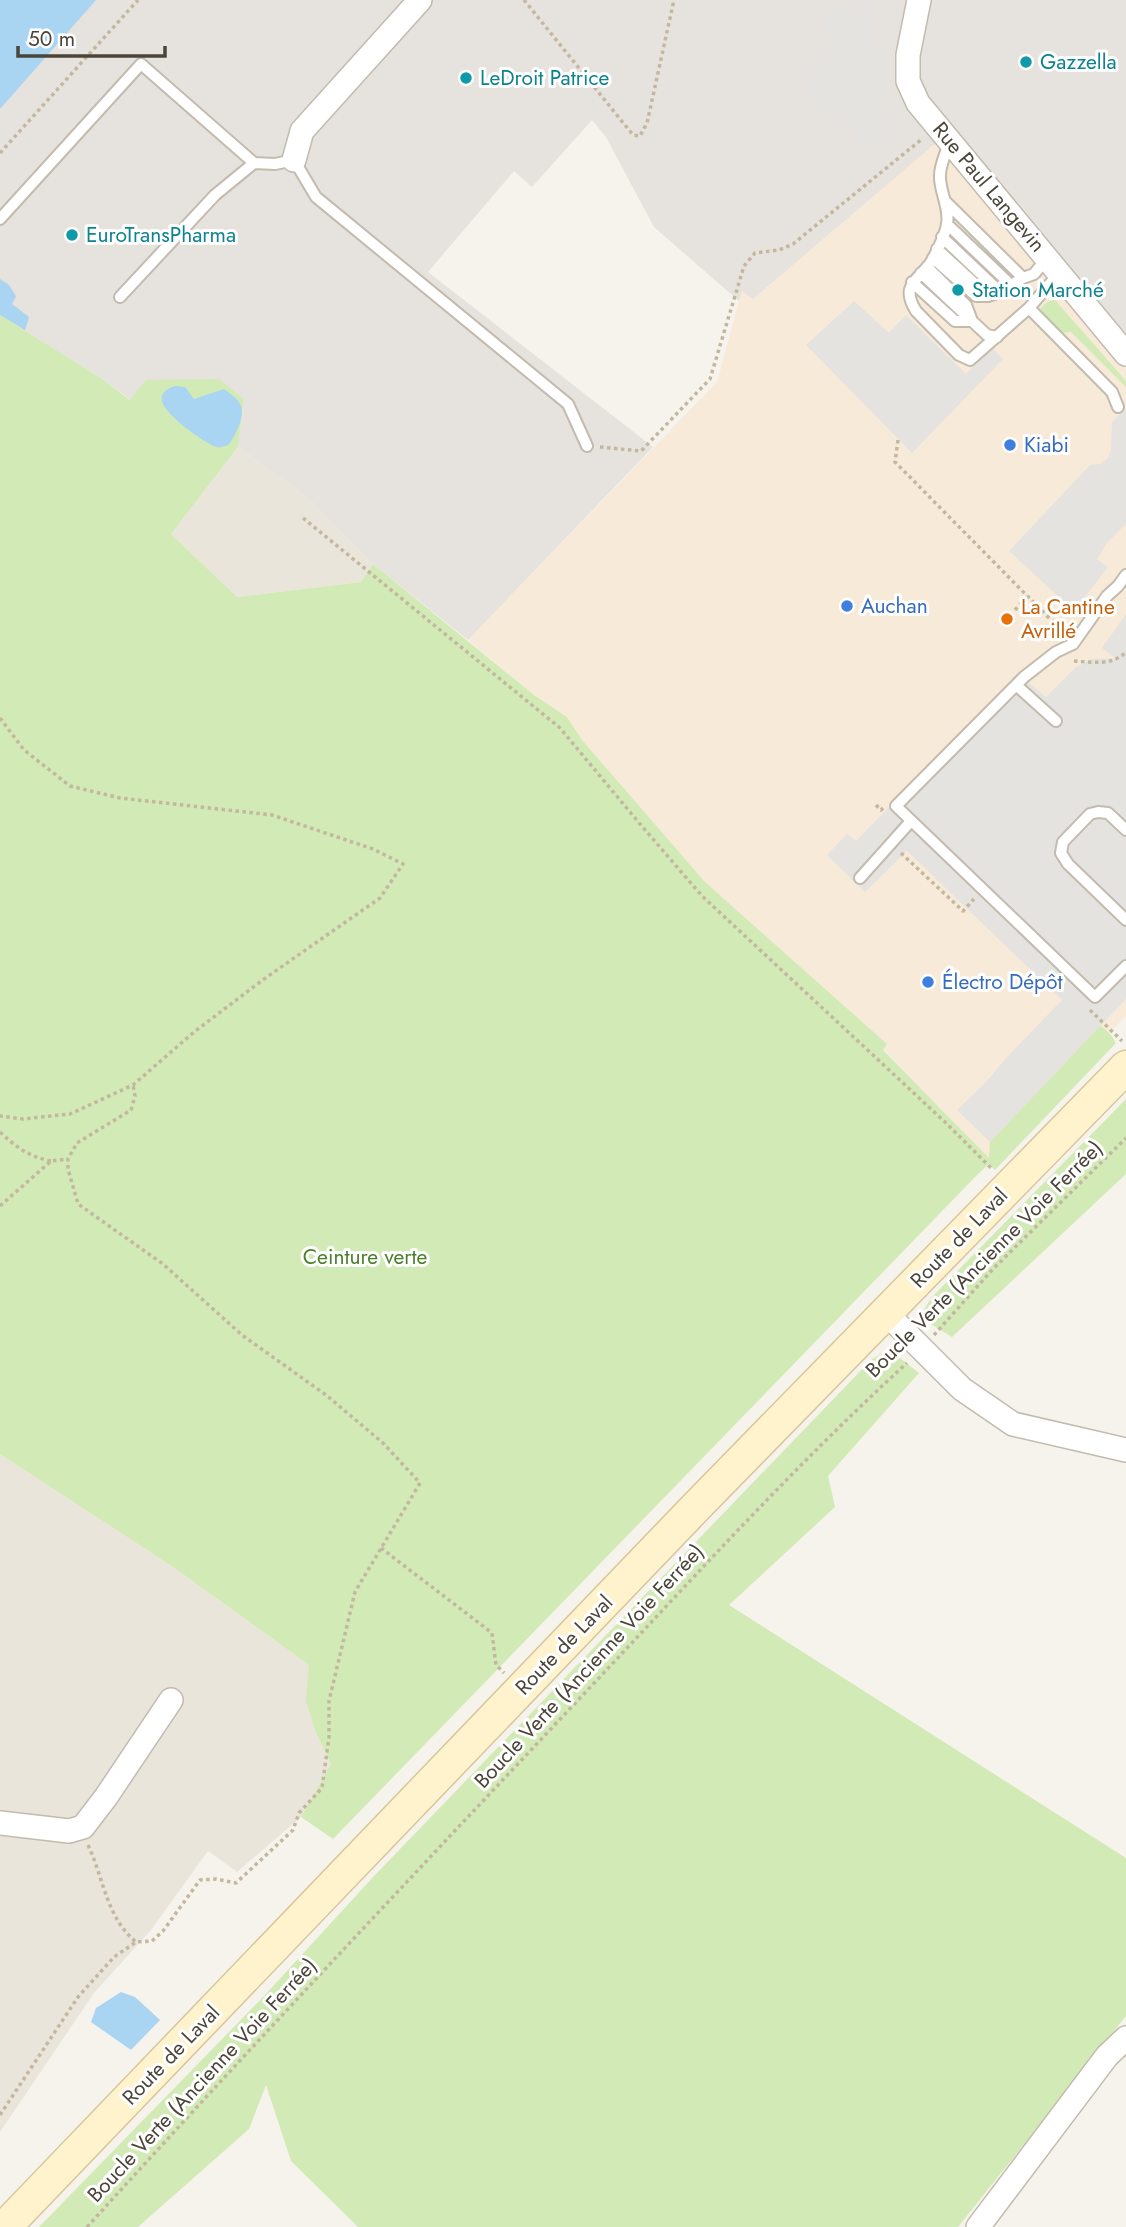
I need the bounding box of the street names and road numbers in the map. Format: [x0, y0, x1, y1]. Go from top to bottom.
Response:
street label: Rue Paul Langevin [926, 115, 1052, 259]
street label: Boucle Verte (Ancienne Voie Ferrée) [859, 1134, 1109, 1384]
street label: Route de Laval [903, 1181, 1015, 1295]
street label: Boucle Verte (Ancienne Voie Ferrée) [467, 1537, 711, 1795]
street label: Route de Laval [508, 1588, 620, 1702]
street label: Boucle Verte (Ancienne Voie Ferrée) [80, 1951, 324, 2209]
street label: Route de Laval [115, 1998, 227, 2112]

